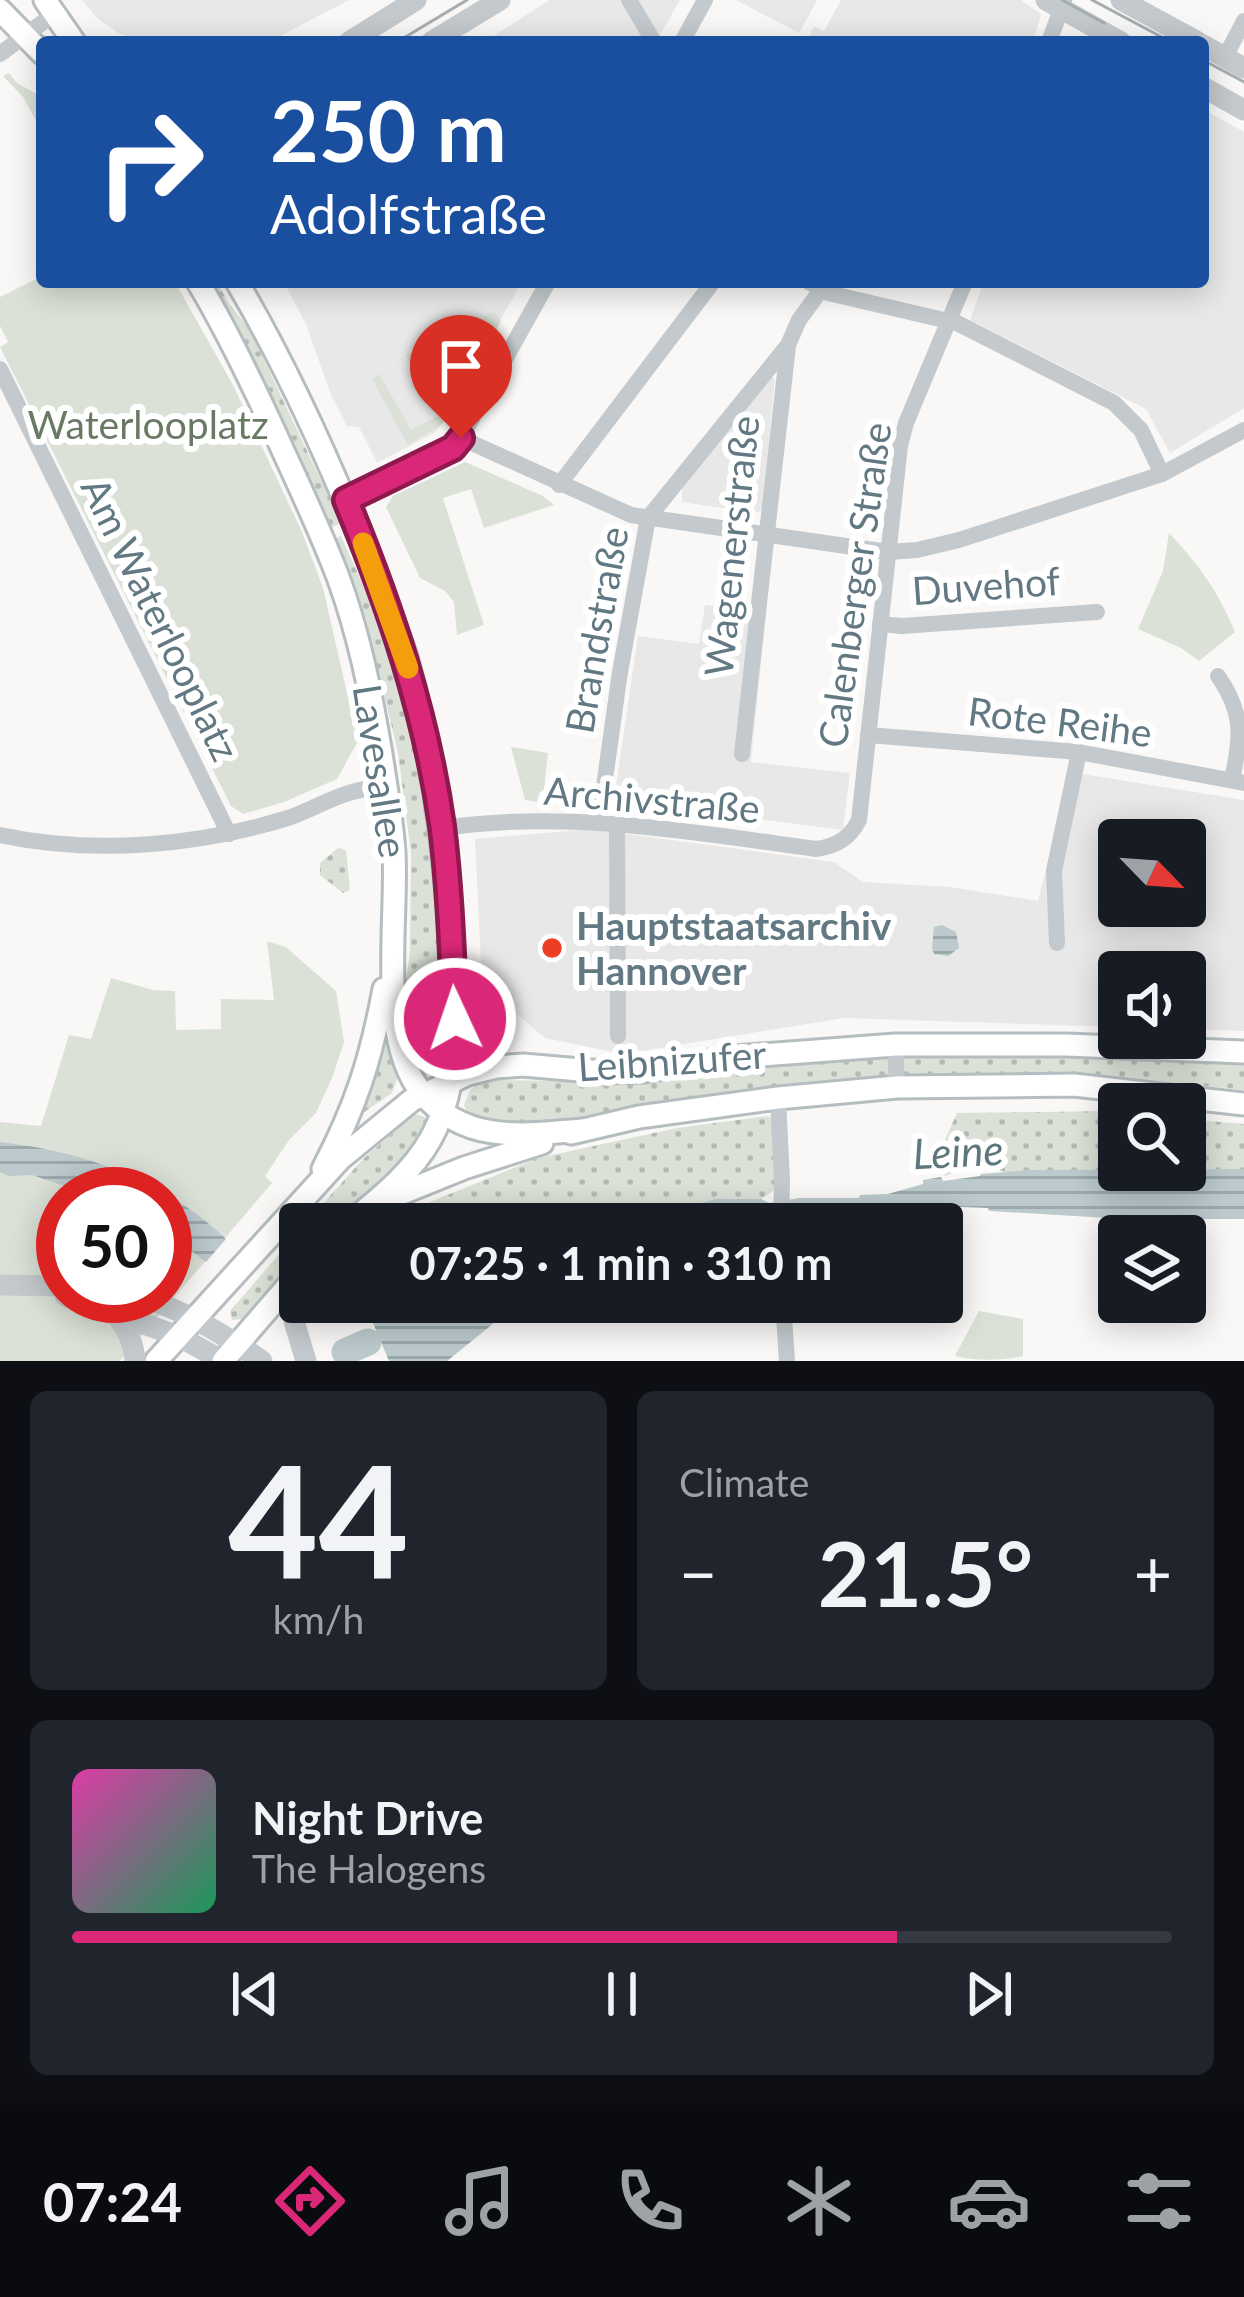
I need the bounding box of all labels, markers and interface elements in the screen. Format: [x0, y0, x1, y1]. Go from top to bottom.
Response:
text: 250 m [270, 79, 507, 180]
icon: right [72, 84, 228, 240]
text: Adolfstraße [270, 181, 547, 246]
pin [410, 315, 512, 438]
icon: arrive [428, 333, 494, 399]
park label: Waterlooplatz [27, 401, 269, 447]
street label: Wagenerstraße [694, 413, 768, 679]
street label: Calenberger Straße [808, 419, 900, 750]
street label: Am Waterlooplatz [72, 470, 249, 768]
street label: Brandstraße [555, 523, 637, 737]
street label: Duvehof [910, 557, 1062, 613]
street label: Lavesallee [345, 681, 417, 861]
street label: Rote Reihe [966, 687, 1155, 755]
street label: Archivstraße [542, 767, 762, 831]
north arrow [1098, 819, 1206, 927]
map controls [1098, 819, 1206, 1323]
place label: Hauptstaatsarchiv Hannover [576, 902, 892, 993]
marker: Hauptstaatsarchiv Hannover [539, 935, 565, 961]
button: sound [1098, 951, 1206, 1059]
position arrow [392, 956, 518, 1082]
street label: Leibnizufer [576, 1030, 768, 1090]
button: search [1098, 1083, 1206, 1191]
water label: Leine [911, 1124, 1004, 1178]
speed limit sign: 50 [36, 1167, 192, 1323]
button: layers [1098, 1215, 1206, 1323]
text: 07:25 · 1 min · 310 m [410, 1236, 832, 1290]
text: 44 [228, 1424, 409, 1611]
text: Climate [679, 1459, 809, 1505]
text: 21.5° [818, 1518, 1033, 1626]
text: − [679, 1533, 717, 1612]
text: + [1134, 1533, 1172, 1612]
text: km/h [273, 1596, 364, 1642]
text: Night Drive [252, 1791, 483, 1845]
text: The Halogens [252, 1845, 486, 1891]
icon: previous [222, 1961, 288, 2027]
icon: pause [589, 1961, 655, 2027]
icon: next [956, 1961, 1022, 2027]
icon: directions [268, 2159, 352, 2243]
icon: music [438, 2159, 522, 2243]
icon: phone [608, 2159, 692, 2243]
icon: climate [777, 2159, 861, 2243]
icon: car [947, 2159, 1031, 2243]
icon: filters [1117, 2159, 1201, 2243]
text: 07:24 [43, 2169, 182, 2234]

